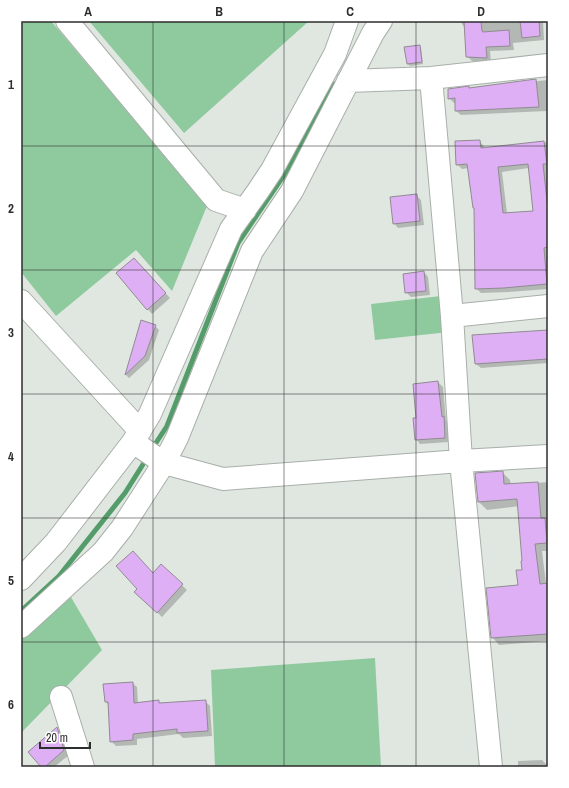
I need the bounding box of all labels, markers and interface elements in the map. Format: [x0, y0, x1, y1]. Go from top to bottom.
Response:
text: A [84, 3, 92, 20]
text: B [215, 3, 223, 20]
text: C [346, 3, 354, 20]
text: D [477, 3, 485, 20]
text: 1 [8, 76, 14, 93]
text: 2 [8, 200, 14, 217]
text: 3 [8, 324, 14, 341]
text: 4 [8, 448, 14, 465]
text: 5 [8, 572, 14, 589]
text: 6 [8, 696, 14, 713]
scale bar [40, 724, 90, 750]
text: 20 m [46, 730, 68, 746]

